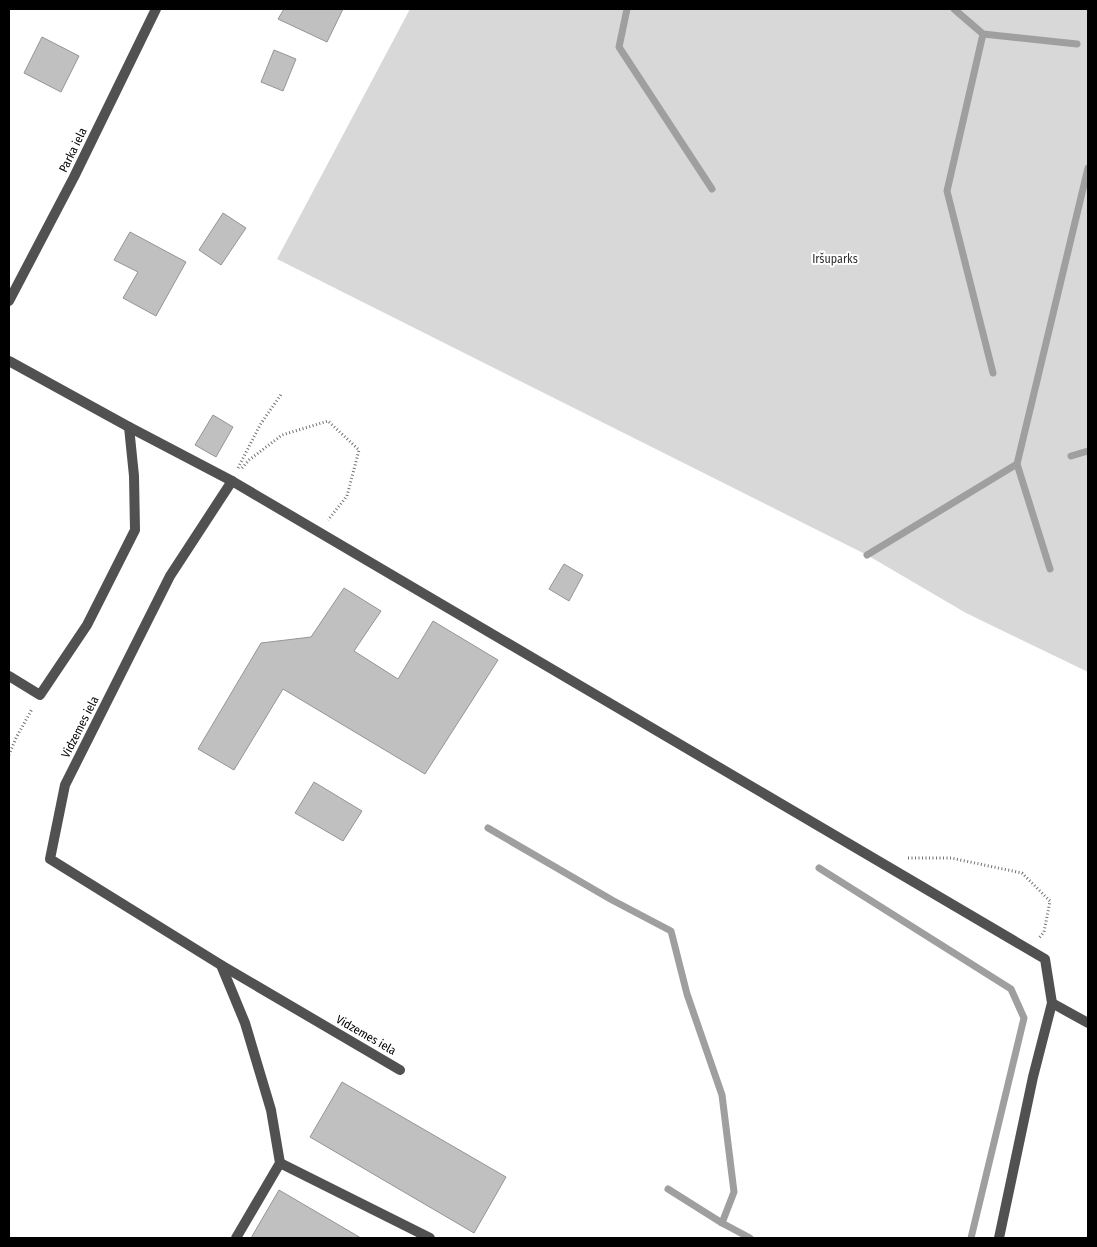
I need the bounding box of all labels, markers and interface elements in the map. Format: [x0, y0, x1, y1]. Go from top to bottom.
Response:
street label: Parka iela [56, 125, 90, 175]
park label: Iršuparks [812, 252, 858, 266]
street label: Vidzemes iela [59, 694, 102, 760]
street label: Vidzemes iela [333, 1012, 399, 1058]

